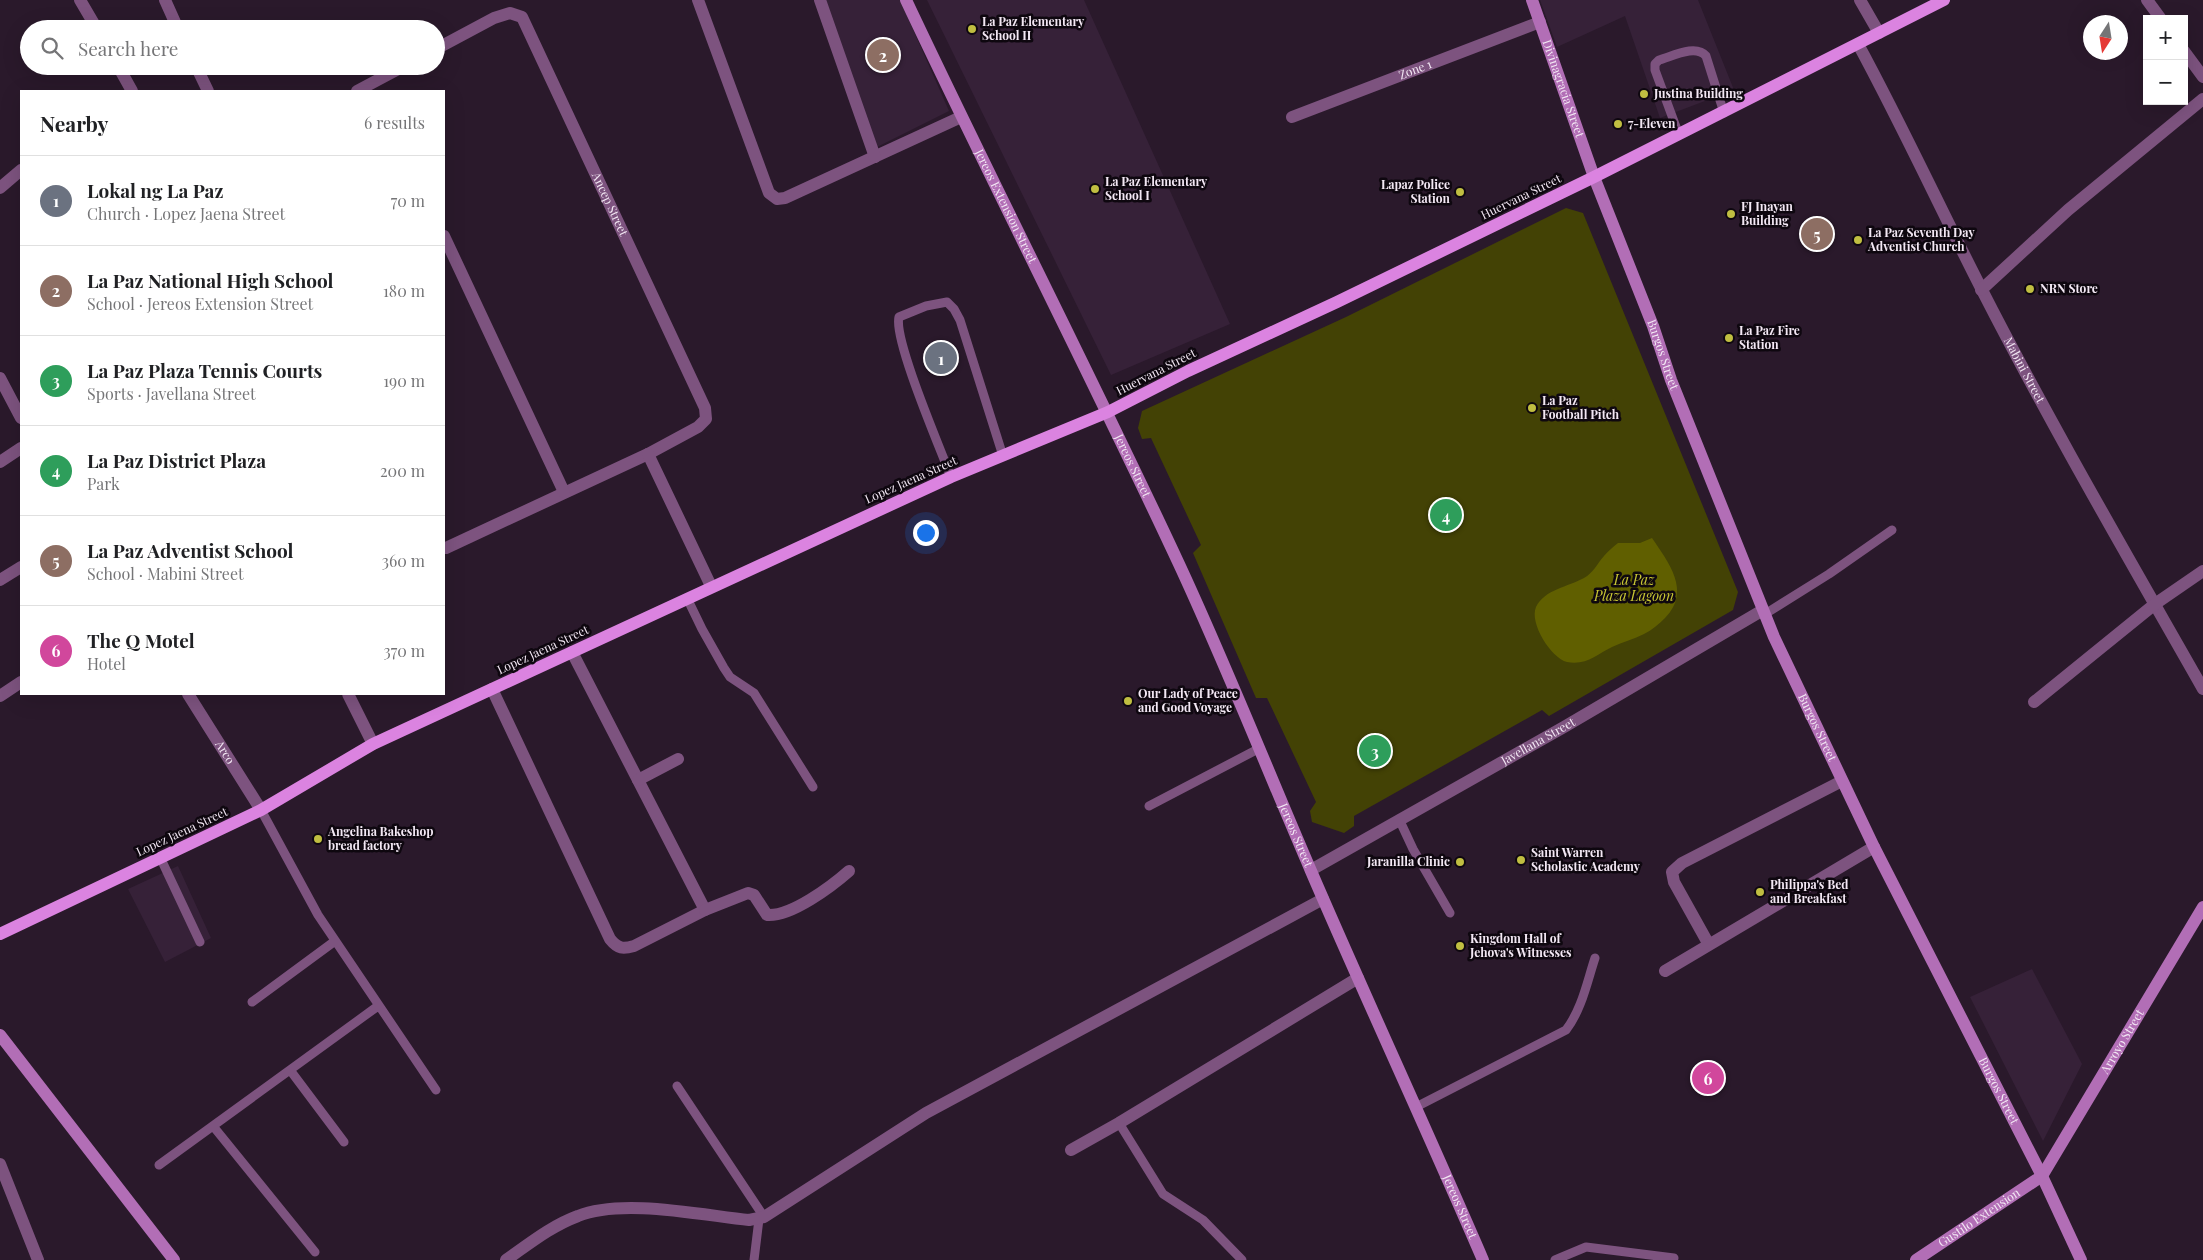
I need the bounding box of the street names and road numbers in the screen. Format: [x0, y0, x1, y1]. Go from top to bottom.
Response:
street label: Divinagracia Street [1539, 37, 1589, 140]
street label: Zone 1 [1396, 55, 1434, 82]
street label: Jereos Extension Street [971, 145, 1042, 266]
street label: Ancep Street [588, 168, 633, 239]
street label: Huervana Street [1478, 169, 1564, 222]
street label: Burgos Street [1644, 317, 1683, 392]
street label: Mabini Street [2001, 334, 2050, 406]
street label: Huervana Street [1113, 344, 1199, 398]
street label: Jereos Street [1111, 430, 1156, 500]
street label: Lopez Jaena Street [862, 451, 960, 507]
street label: Lopez Jaena Street [494, 621, 592, 677]
street label: Burgos Street [1795, 691, 1841, 764]
street label: Javellana Street [1497, 713, 1578, 768]
street label: Arco [212, 736, 239, 767]
street label: Jereos Street [1276, 800, 1318, 870]
street label: Lopez Jaena Street [133, 803, 231, 859]
street label: Arroyo Street [2096, 1005, 2147, 1077]
street label: Burgos Street [1976, 1054, 2024, 1127]
street label: Jereos Street [1439, 1171, 1482, 1241]
street label: Gustilo Extension [1935, 1184, 2023, 1250]

